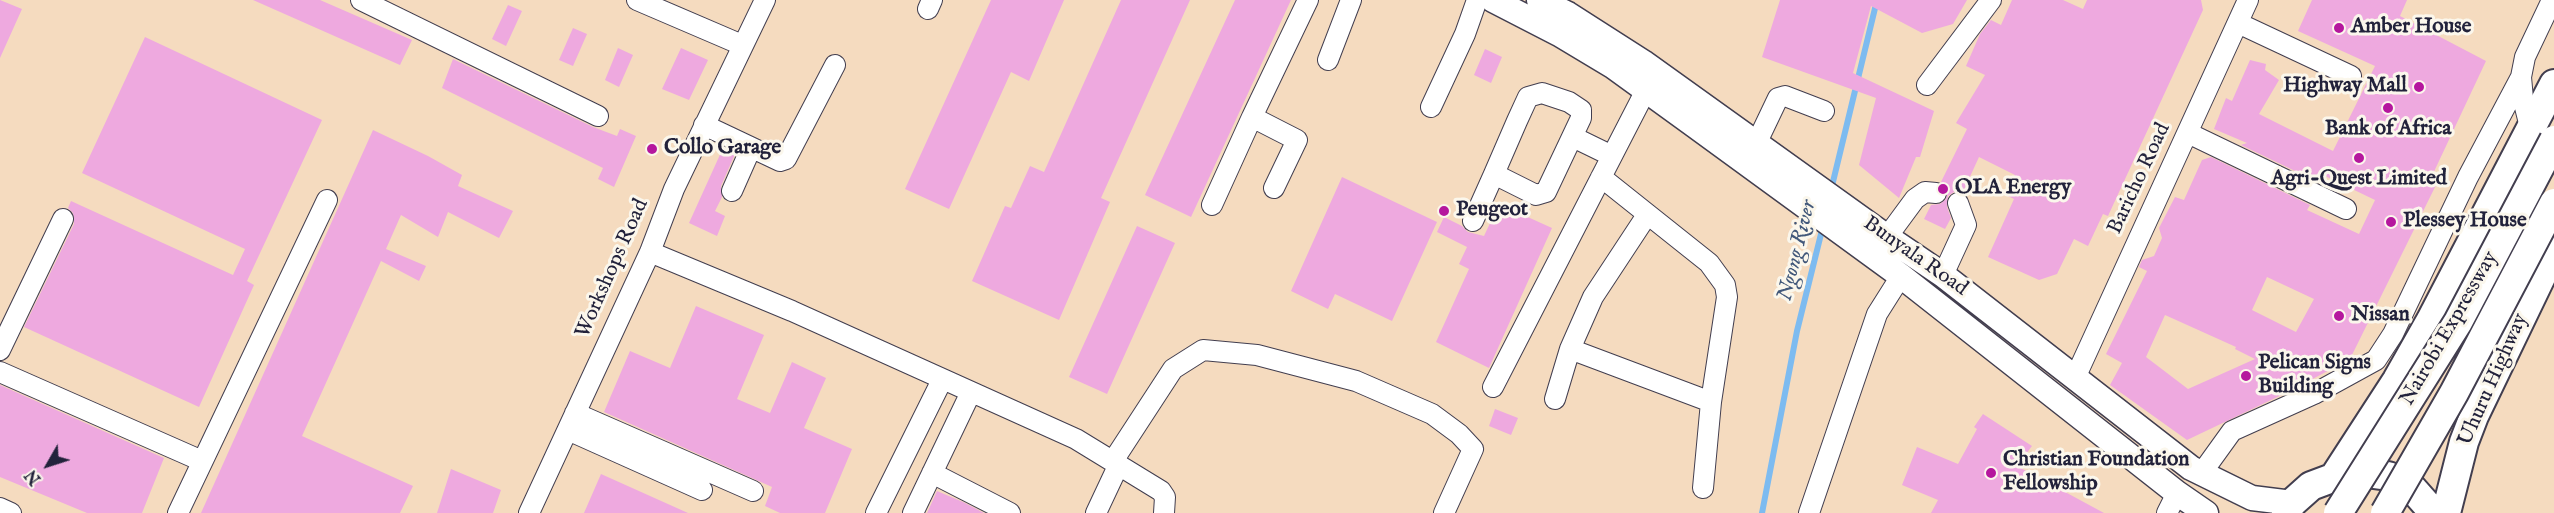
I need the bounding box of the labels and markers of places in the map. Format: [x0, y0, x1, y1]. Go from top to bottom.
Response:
place label: Amber House [2351, 15, 2471, 41]
marker: Amber House [2332, 21, 2346, 35]
place label: Highway Mall [2283, 74, 2407, 100]
marker: Highway Mall [2412, 80, 2426, 94]
marker: Bank of Africa [2381, 101, 2395, 115]
place label: Bank of Africa [2325, 117, 2451, 143]
place label: Collo Garage [664, 136, 781, 162]
marker: Collo Garage [645, 142, 659, 156]
marker: Agri-Quest Limited [2352, 151, 2366, 165]
place label: Agri-Quest Limited [2271, 167, 2447, 193]
place label: OLA Energy [1955, 176, 2071, 202]
marker: OLA Energy [1936, 182, 1950, 196]
place label: Peugeot [1456, 198, 1528, 224]
marker: Peugeot [1437, 204, 1451, 218]
place label: Plessey House [2403, 209, 2527, 235]
marker: Plessey House [2384, 215, 2398, 229]
place label: Nissan [2351, 303, 2410, 329]
marker: Nissan [2332, 309, 2346, 323]
place label: Pelican Signs Building [2258, 351, 2371, 401]
marker: Pelican Signs Building [2239, 369, 2253, 383]
place label: Christian Foundation Fellowship [2003, 448, 2189, 498]
marker: Christian Foundation Fellowship [1984, 466, 1998, 480]

